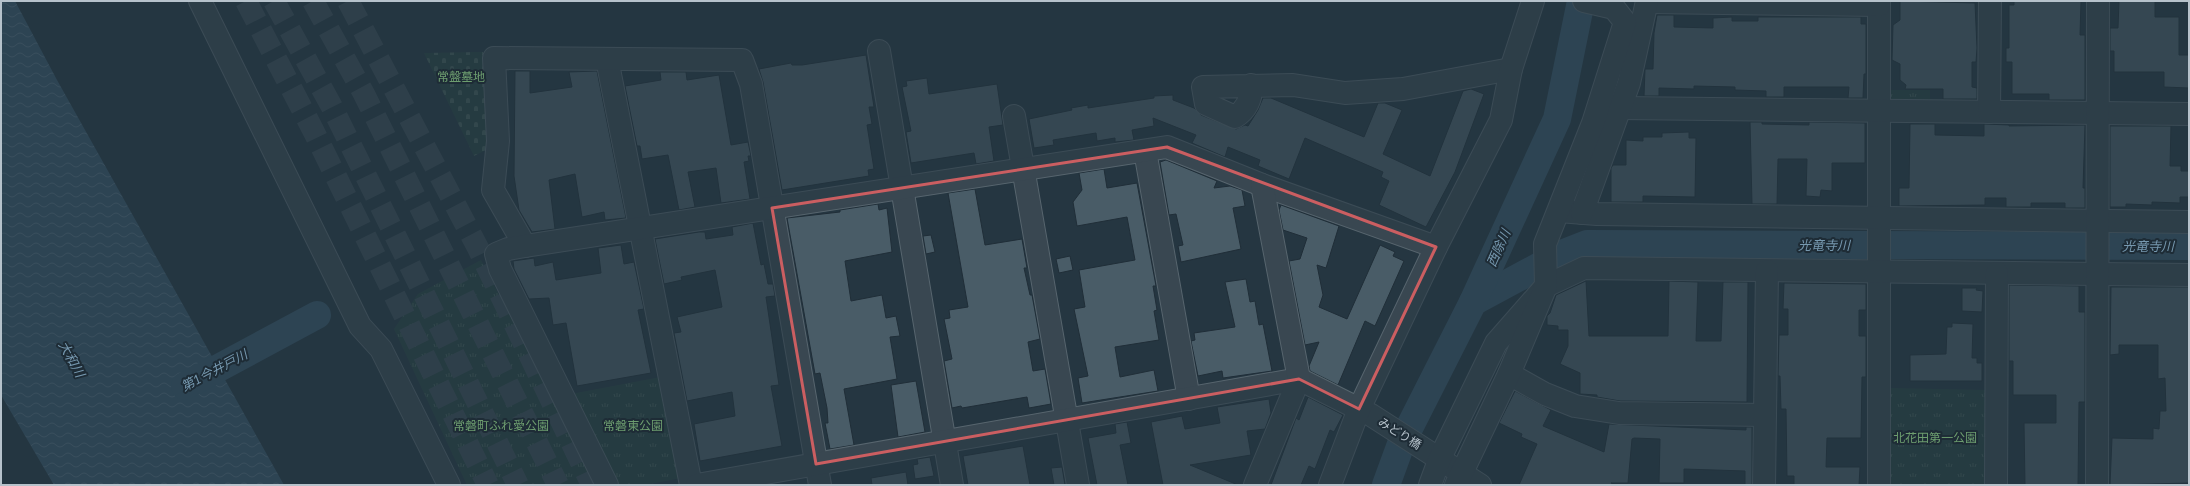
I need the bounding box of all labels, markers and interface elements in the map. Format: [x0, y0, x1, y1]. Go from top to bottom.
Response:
park label: 常盤墓地 [437, 69, 485, 84]
water label: 西除川 [1483, 225, 1514, 269]
water label: 光竜寺川 [1798, 237, 1852, 253]
water label: 光竜寺川 [2122, 238, 2176, 254]
water label: 大和川 [56, 338, 89, 382]
water label: 第1今井戸川 [178, 345, 252, 394]
street label: みどり橋 [1376, 414, 1424, 452]
park label: 常磐町ふれ愛公園 [453, 418, 549, 433]
park label: 常磐東公園 [603, 418, 663, 433]
park label: 北花田第一公園 [1893, 430, 1977, 445]

